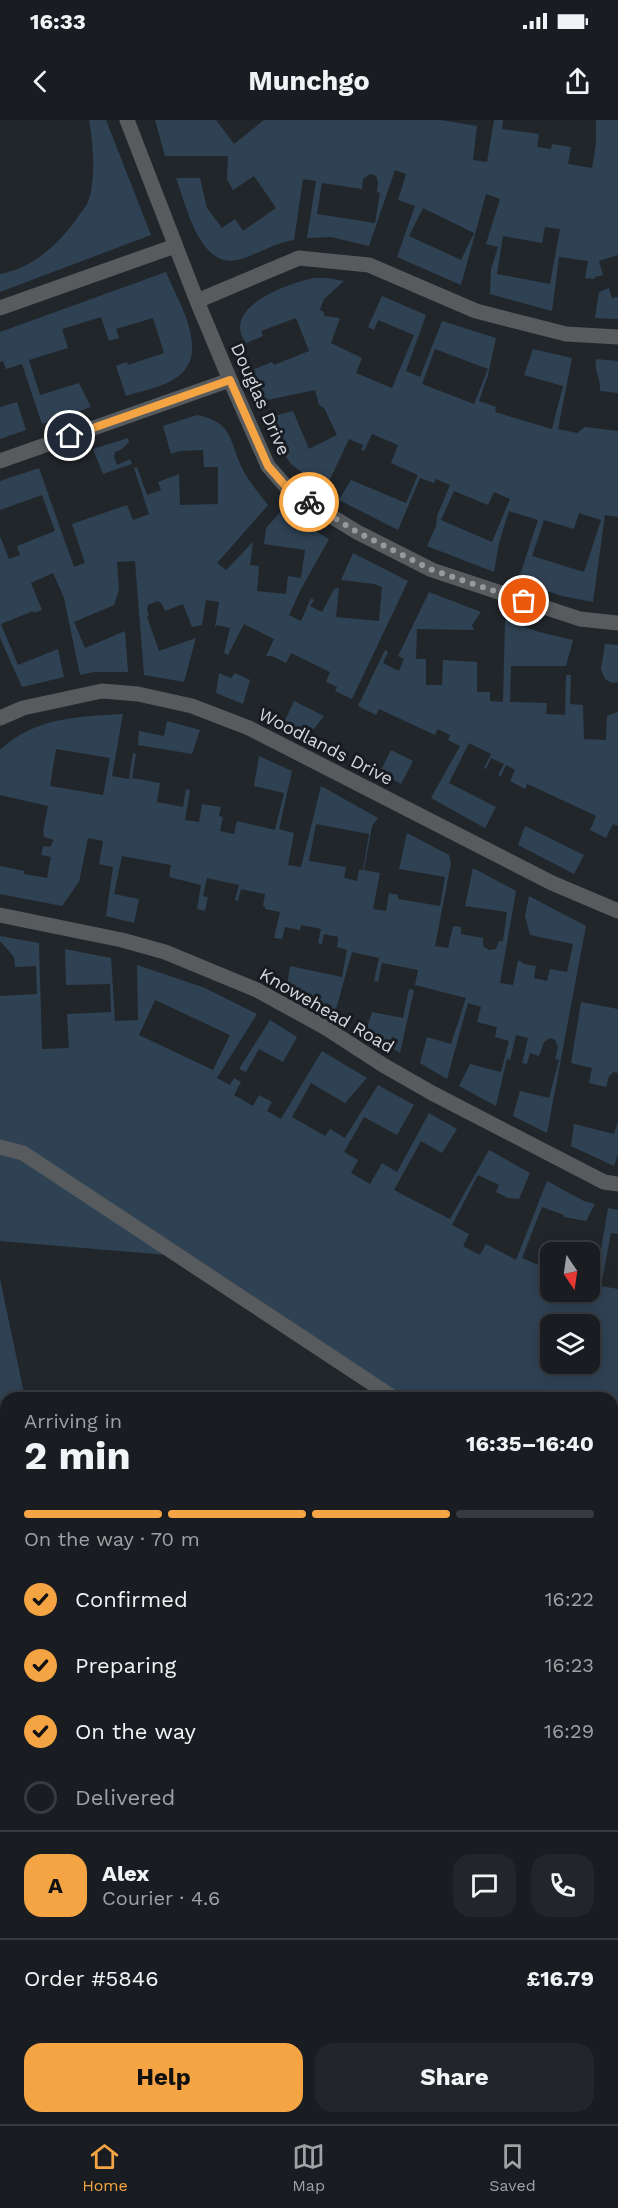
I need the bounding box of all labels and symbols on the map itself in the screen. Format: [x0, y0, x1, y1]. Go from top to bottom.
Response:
street label: Douglas Drive [227, 340, 295, 458]
pin [44, 410, 95, 461]
courier [279, 472, 339, 532]
pin [498, 575, 549, 626]
street label: Woodlands Drive [255, 703, 397, 789]
street label: Knowehead Road [256, 963, 398, 1057]
north arrow [540, 1242, 600, 1302]

